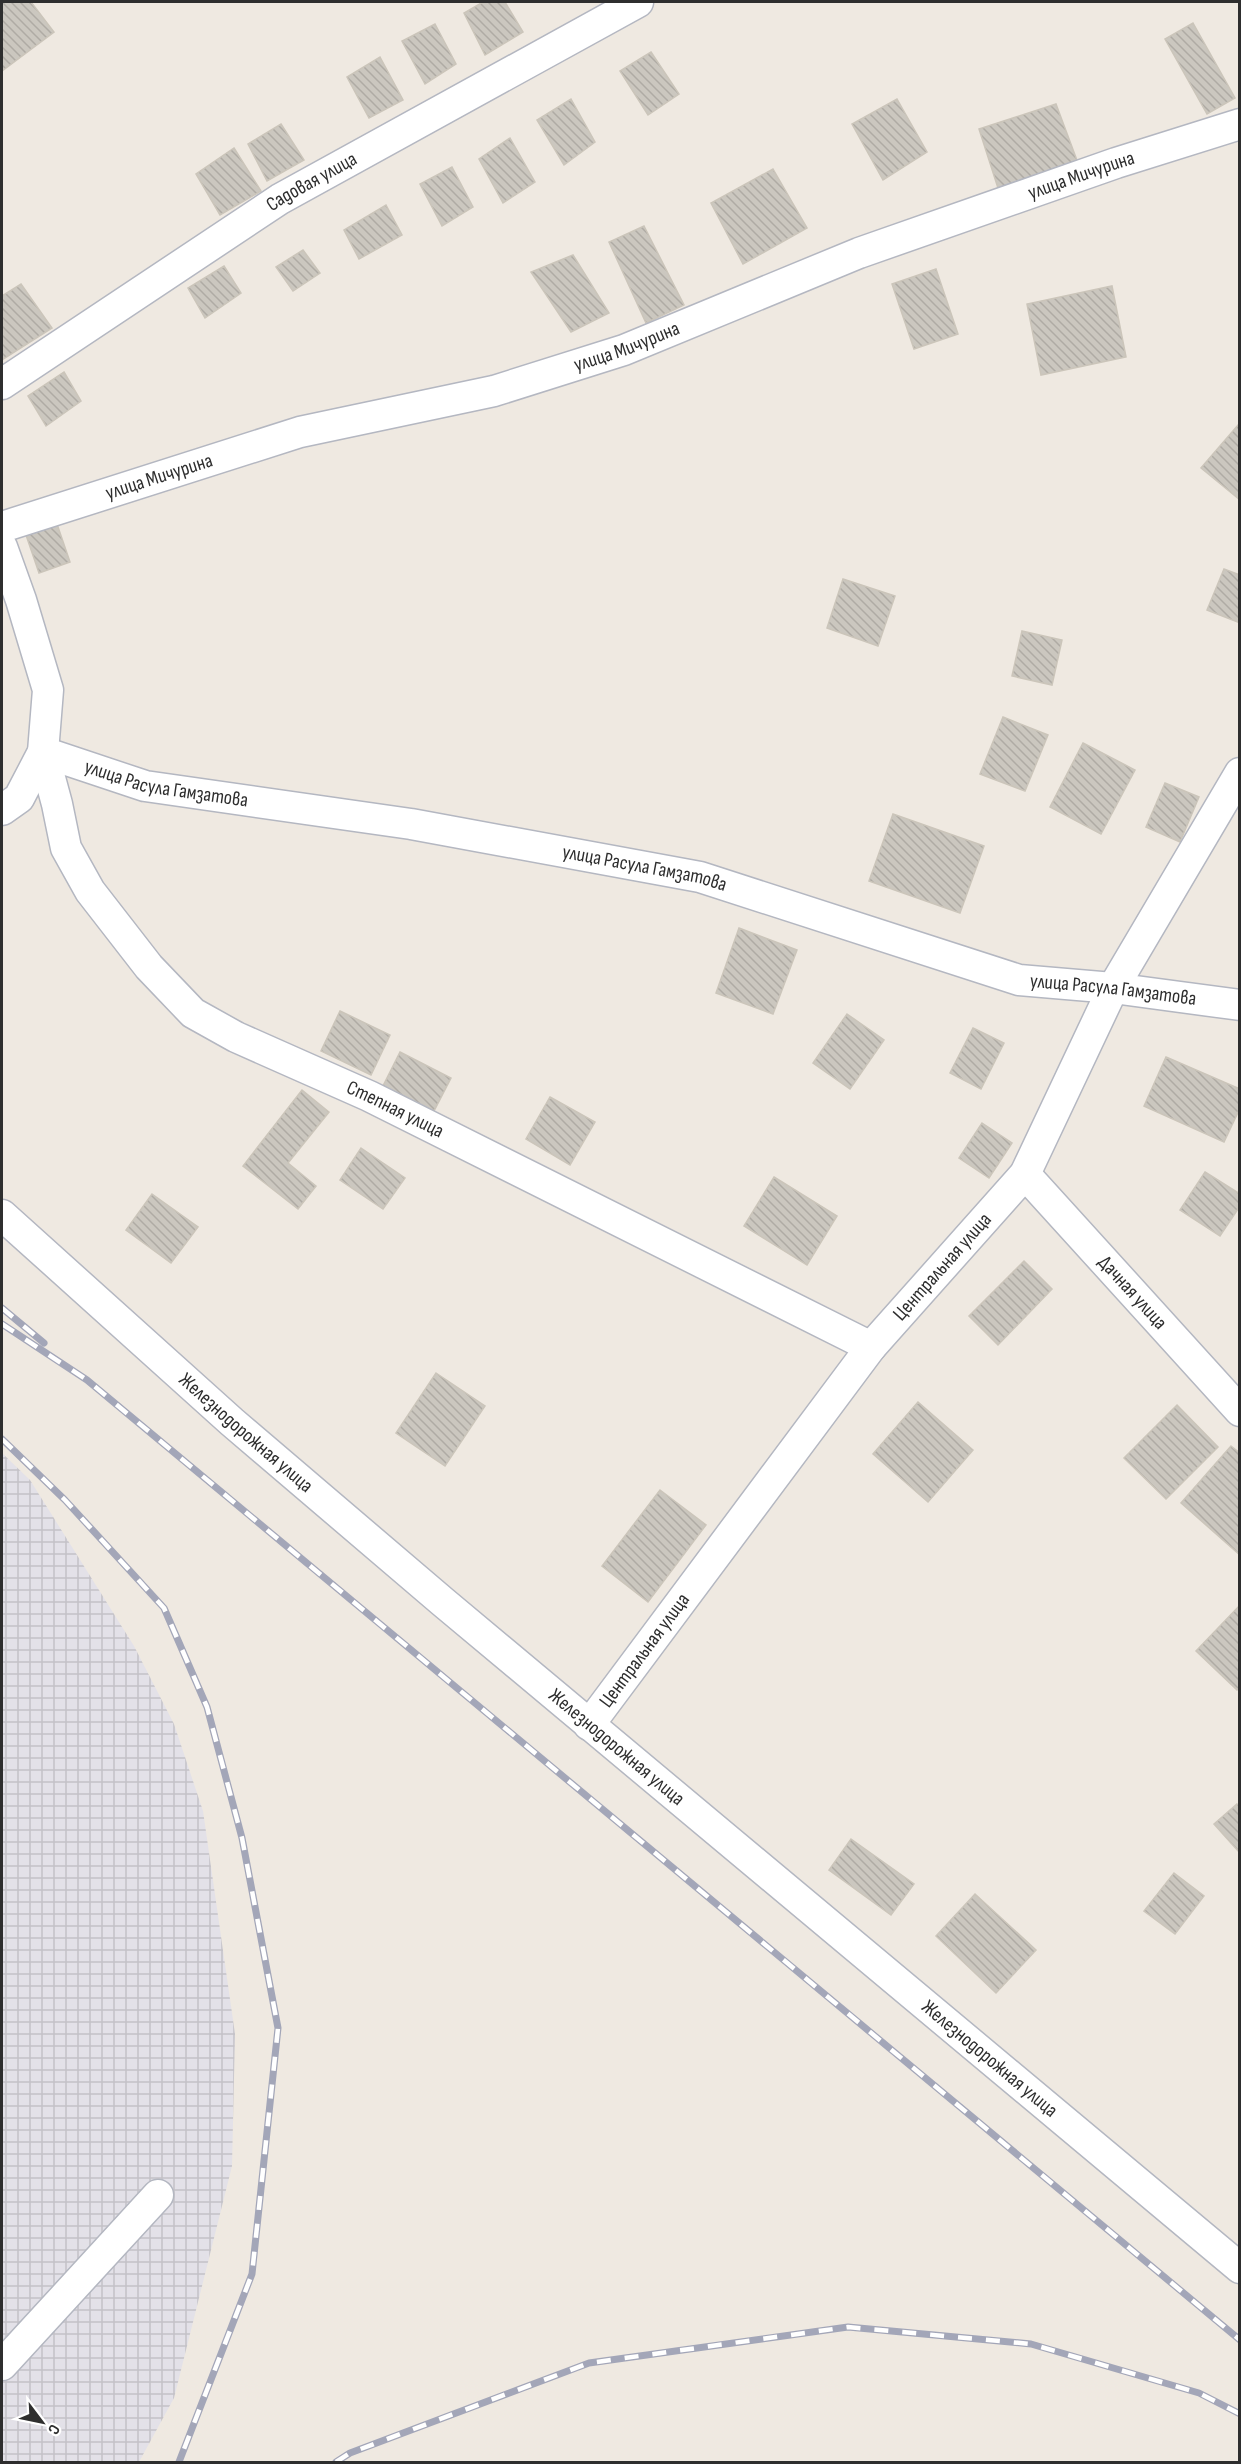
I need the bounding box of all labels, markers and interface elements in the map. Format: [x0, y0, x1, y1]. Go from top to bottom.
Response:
street label: улица Мичурина [1025, 146, 1137, 205]
street label: Садовая улица [262, 147, 361, 217]
street label: улица Мичурина [571, 316, 683, 377]
street label: улица Мичурина [103, 449, 216, 505]
street label: улица Расула Гамзатова [81, 755, 250, 813]
street label: улица Расула Гамзатова [560, 840, 730, 897]
street label: улица Расула Гамзатова [1029, 969, 1198, 1011]
street label: Степная улица [343, 1076, 448, 1143]
street label: Центральная улица [888, 1208, 997, 1326]
street label: Дачная улица [1093, 1251, 1172, 1334]
street label: Железнодорожная улица [174, 1368, 318, 1498]
street label: Центральная улица [594, 1589, 695, 1712]
street label: Железнодорожная улица [544, 1683, 690, 1811]
street label: Железнодорожная улица [917, 1995, 1062, 2122]
north arrow [12, 2392, 72, 2452]
text: С [43, 2421, 64, 2438]

